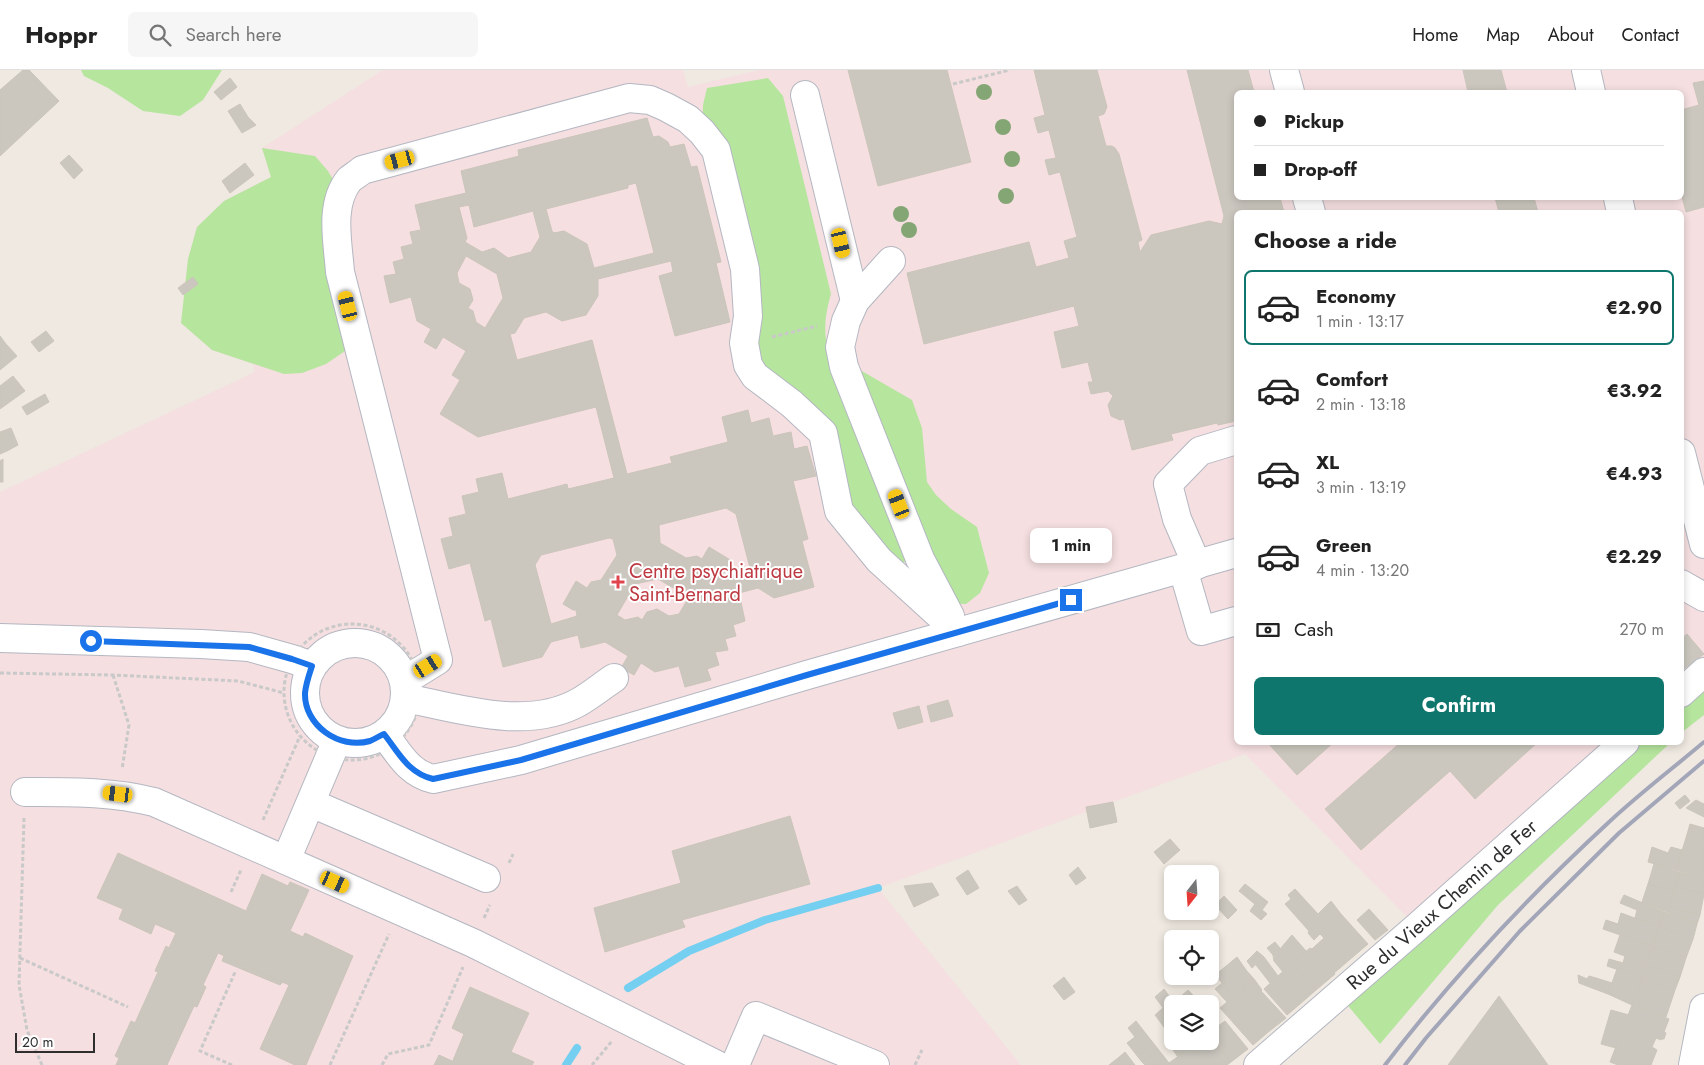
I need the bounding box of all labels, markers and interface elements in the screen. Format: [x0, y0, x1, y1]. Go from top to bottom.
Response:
search box [128, 12, 478, 57]
text: Hoppr [25, 17, 98, 52]
icon: search [146, 21, 174, 49]
text: Search here [186, 21, 282, 48]
text: Home [1412, 22, 1458, 48]
text: Map [1486, 22, 1520, 48]
text: About [1548, 22, 1593, 48]
text: Contact [1621, 22, 1679, 48]
text: Pickup [1284, 108, 1344, 135]
car [383, 149, 416, 171]
text: Drop-off [1284, 156, 1357, 183]
text: Choose a ride [1254, 224, 1397, 256]
car [830, 227, 851, 259]
text: Economy [1316, 283, 1396, 310]
icon: car [1256, 285, 1301, 330]
car [337, 290, 358, 322]
text: €2.90 [1606, 294, 1662, 321]
text: 1 min · 13:17 [1316, 310, 1404, 333]
text: Comfort [1316, 366, 1388, 393]
icon: car [1256, 368, 1301, 413]
text: €3.92 [1607, 377, 1662, 404]
text: 2 min · 13:18 [1316, 393, 1406, 416]
text: XL [1316, 449, 1339, 476]
icon: car [1256, 451, 1301, 496]
text: €4.93 [1606, 460, 1662, 487]
text: 3 min · 13:19 [1316, 476, 1406, 499]
car [886, 487, 911, 521]
callout: 1 min [1030, 528, 1112, 562]
text: Green [1316, 532, 1372, 559]
text: 1 min [1051, 534, 1091, 557]
icon: car [1256, 534, 1301, 579]
text: €2.29 [1606, 543, 1662, 570]
place label: Centre psychiatrique Saint-Bernard [629, 557, 803, 609]
text: 4 min · 13:20 [1316, 559, 1409, 582]
marker: Centre psychiatrique Saint-Bernard [611, 575, 625, 589]
route end [1060, 589, 1082, 611]
icon: cash [1254, 616, 1282, 644]
text: Cash [1294, 616, 1334, 643]
text: 270 m [1620, 618, 1664, 641]
route start [80, 630, 102, 652]
car [411, 652, 444, 680]
button: Confirm [1254, 677, 1664, 735]
car [102, 785, 133, 803]
street label: Rue du Vieux Chemin de Fer [1340, 813, 1544, 997]
north arrow [1164, 865, 1219, 920]
map controls [1164, 865, 1219, 1050]
car [318, 869, 351, 895]
button: locate [1164, 930, 1219, 985]
button: layers [1164, 995, 1219, 1050]
scale bar [15, 1030, 95, 1053]
text: 20 m [22, 1032, 54, 1052]

